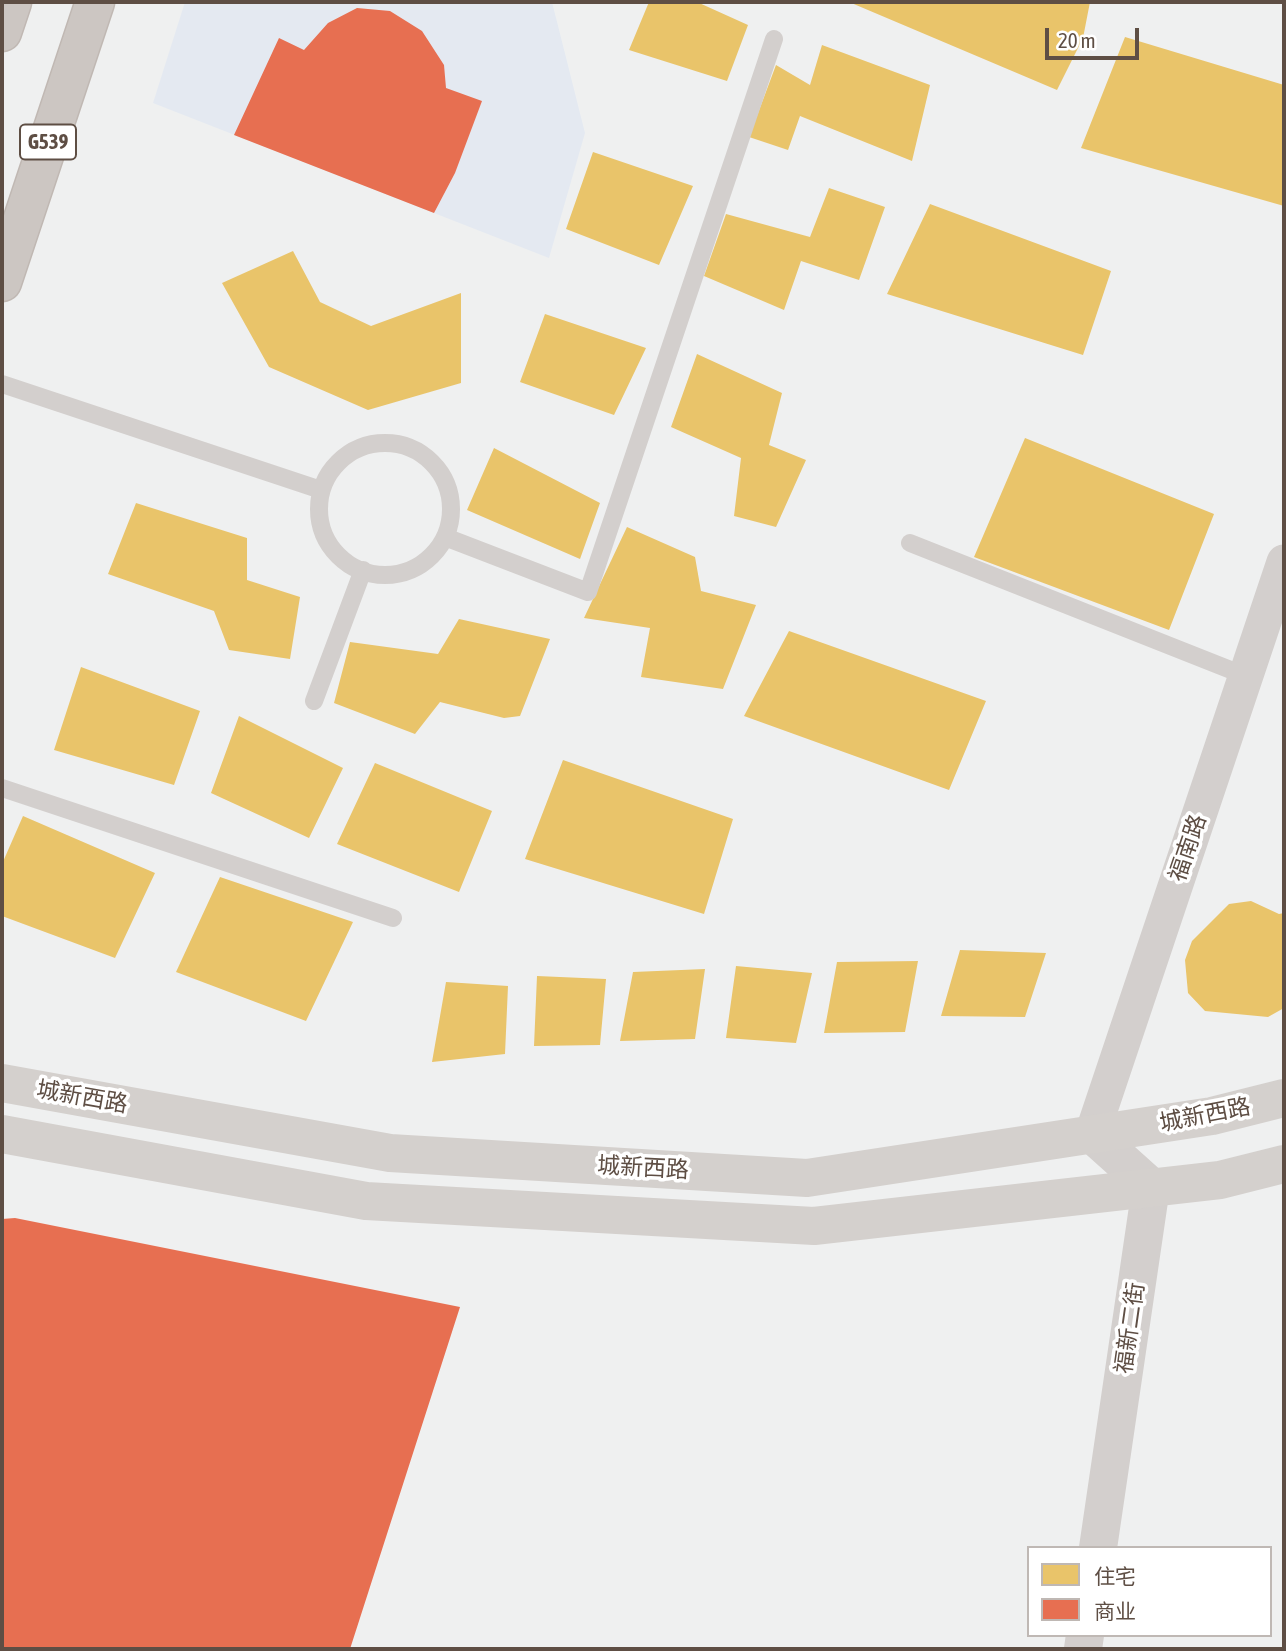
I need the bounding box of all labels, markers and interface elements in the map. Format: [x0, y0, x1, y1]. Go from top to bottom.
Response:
scale bar [1048, 14, 1142, 58]
text: 20 m [1058, 28, 1096, 52]
road number: G539 [20, 124, 76, 160]
street label: 福南路 [1164, 811, 1212, 885]
street label: 城新西路 [34, 1075, 130, 1119]
street label: 城新西路 [1157, 1093, 1253, 1137]
street label: 城新西路 [596, 1152, 690, 1184]
street label: 福新二街 [1110, 1281, 1150, 1375]
legend [1027, 1546, 1272, 1637]
text: 住宅 [1094, 1564, 1136, 1588]
text: 商业 [1094, 1599, 1136, 1623]

